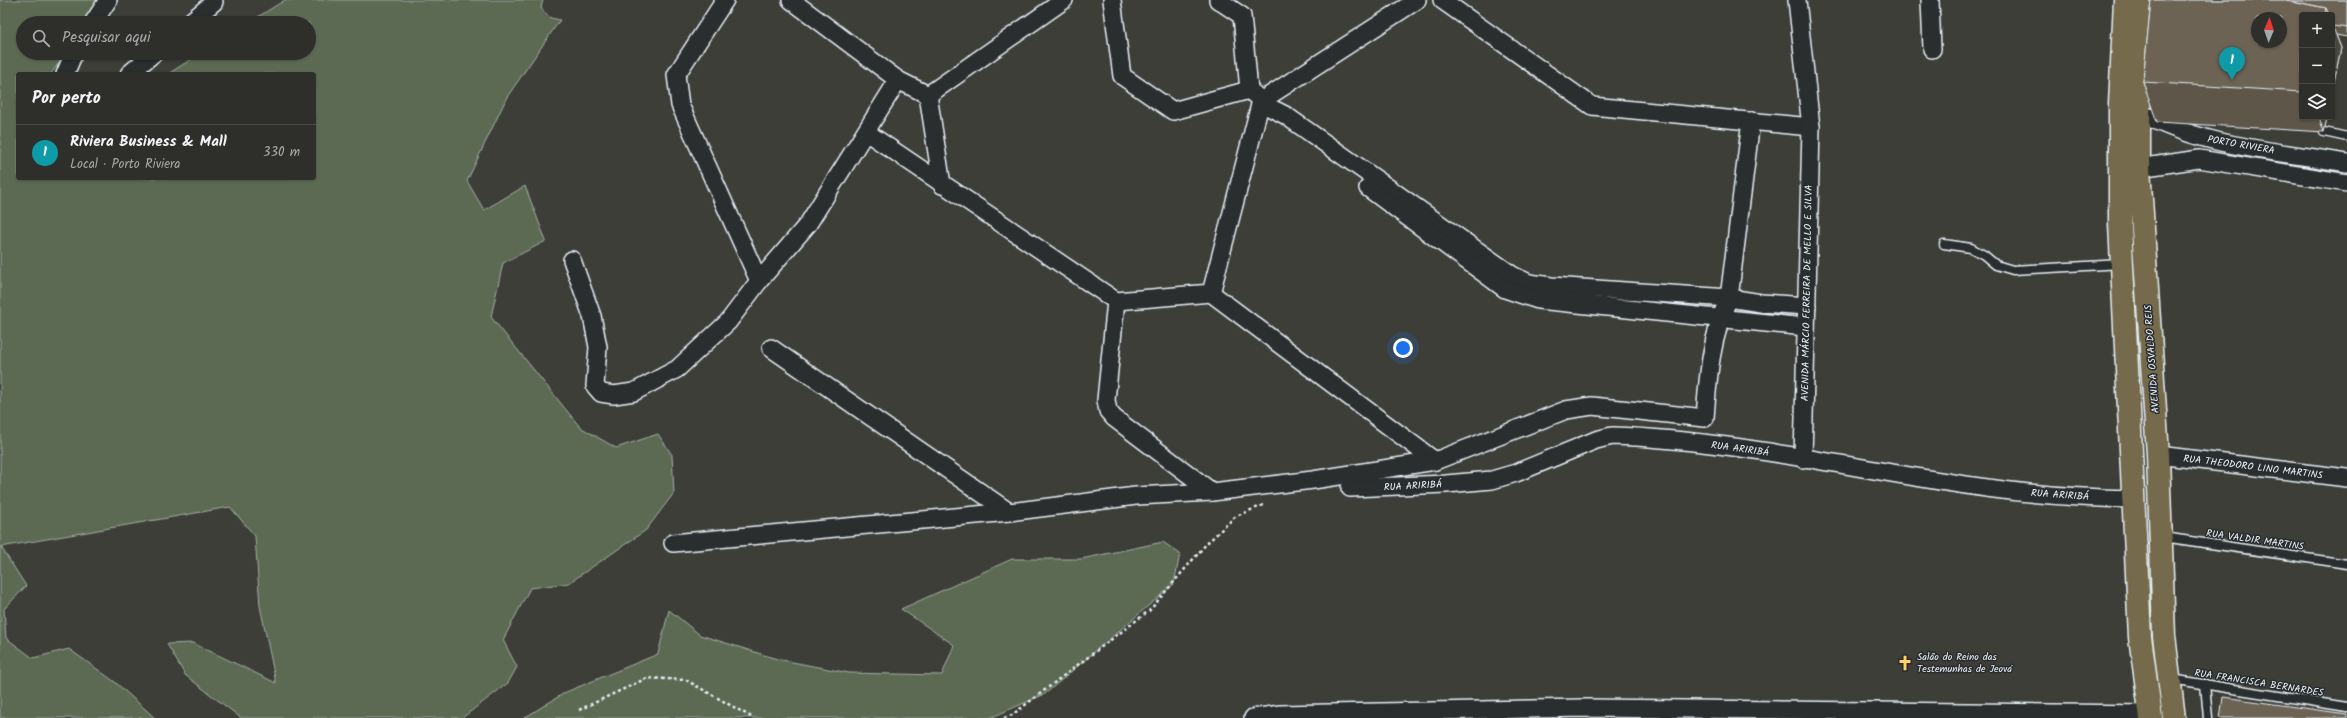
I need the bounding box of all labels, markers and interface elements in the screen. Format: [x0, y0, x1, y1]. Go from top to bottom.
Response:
north arrow [2251, 12, 2287, 48]
map controls [2299, 12, 2335, 120]
button: + [2299, 12, 2335, 48]
search box [16, 16, 316, 60]
text: Pesquisar aqui [62, 26, 151, 50]
icon: search [30, 27, 52, 49]
pin: 1 [2219, 47, 2245, 80]
button: − [2299, 48, 2335, 84]
button: layers [2299, 84, 2335, 120]
text: Por perto [32, 85, 101, 112]
text: Riviera Business & Mall [70, 130, 227, 154]
street label: PORTO RIVIERA [2206, 131, 2276, 159]
text: 1 [43, 142, 47, 163]
text: 330 m [263, 142, 300, 163]
text: Local · Porto Riviera [70, 154, 180, 175]
street label: AVENIDA MÁRCIO FERREIRA DE MELLO E SILVA [1797, 185, 1817, 401]
street label: AVENIDA OSVALDO REIS [2140, 304, 2164, 414]
your location [1393, 338, 1413, 358]
street label: RUA ARIRIBÁ [1710, 437, 1770, 461]
street label: RUA THEODORO LINO MARTINS [2182, 451, 2324, 484]
street label: RUA ARIRIBÁ [1383, 476, 1443, 496]
street label: RUA ARIRIBÁ [2030, 485, 2090, 505]
street label: RUA VALDIR MARTINS [2205, 525, 2306, 555]
place label: Salão do Reino das Testemunhas de Jeová [1917, 649, 2013, 677]
church icon: Salão do Reino das Testemunhas de Jeová [1896, 654, 1914, 672]
street label: RUA FRANCISCA BERNARDES [2193, 665, 2325, 701]

